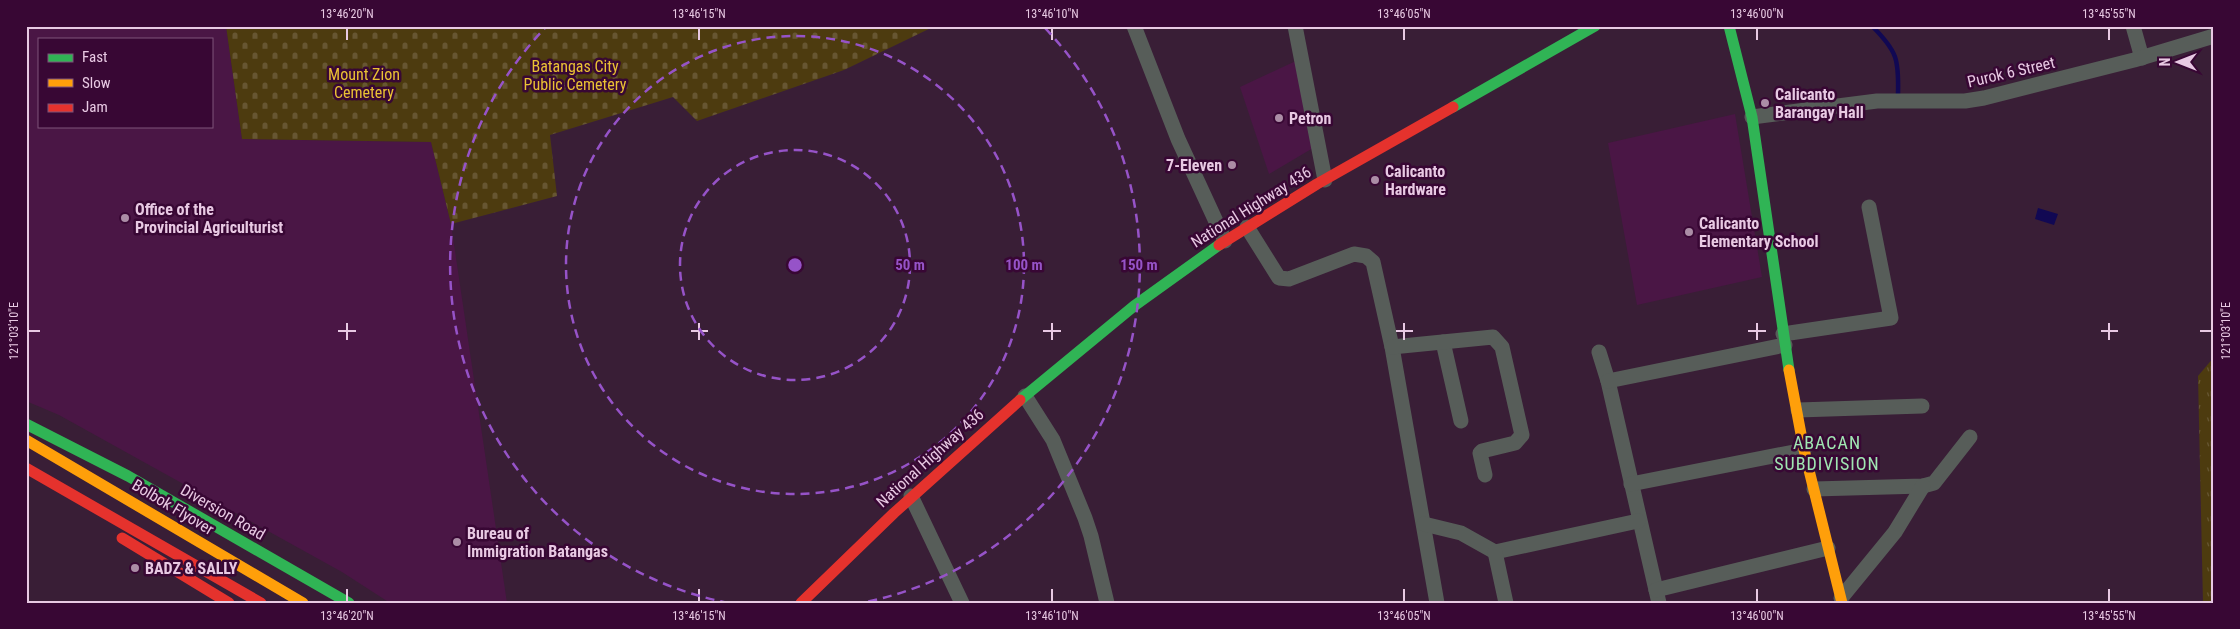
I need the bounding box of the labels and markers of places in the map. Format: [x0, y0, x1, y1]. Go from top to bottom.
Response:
place label: Calicanto Barangay Hall [1775, 85, 1864, 122]
marker: Calicanto Barangay Hall [1759, 97, 1771, 109]
place label: Petron [1289, 109, 1332, 128]
marker: Petron [1273, 112, 1285, 124]
place label: 7-Eleven [1166, 156, 1222, 175]
marker: 7-Eleven [1226, 159, 1238, 171]
place label: Calicanto Hardware [1385, 162, 1446, 199]
marker: Calicanto Hardware [1369, 174, 1381, 186]
place label: Office of the Provincial Agriculturist [135, 200, 283, 237]
marker: Office of the Provincial Agriculturist [119, 212, 131, 224]
place label: Calicanto Elementary School [1699, 214, 1818, 251]
marker: Calicanto Elementary School [1683, 226, 1695, 238]
centre of rings [786, 256, 804, 274]
place label: Bureau of Immigration Batangas [467, 524, 608, 561]
marker: Bureau of Immigration Batangas [451, 536, 463, 548]
place label: BADZ & SALLY [145, 559, 238, 578]
marker: BADZ & SALLY [129, 562, 141, 574]

